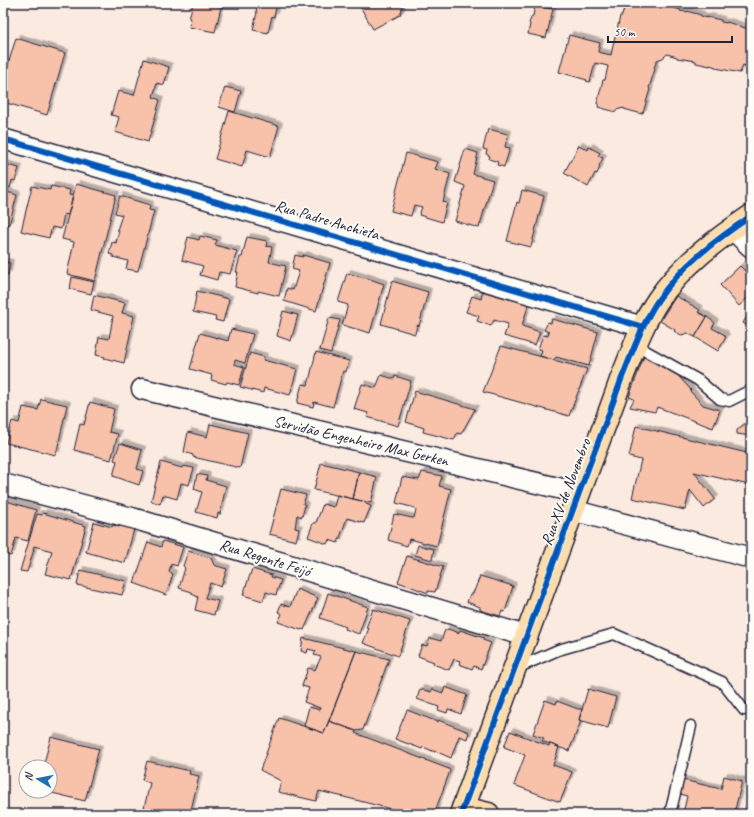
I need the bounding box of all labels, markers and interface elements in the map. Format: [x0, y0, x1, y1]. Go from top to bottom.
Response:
scale bar [608, 18, 732, 44]
text: 50 m [614, 24, 636, 40]
street label: Rua Padre Anchieta [273, 196, 382, 245]
street label: Servidão Engenheiro Max Gerken [272, 411, 451, 471]
street label: Rua XV de Novembro [536, 435, 596, 548]
street label: Rua Regente Feijó [217, 535, 315, 582]
north arrow [18, 759, 58, 799]
text: N [21, 771, 36, 782]

